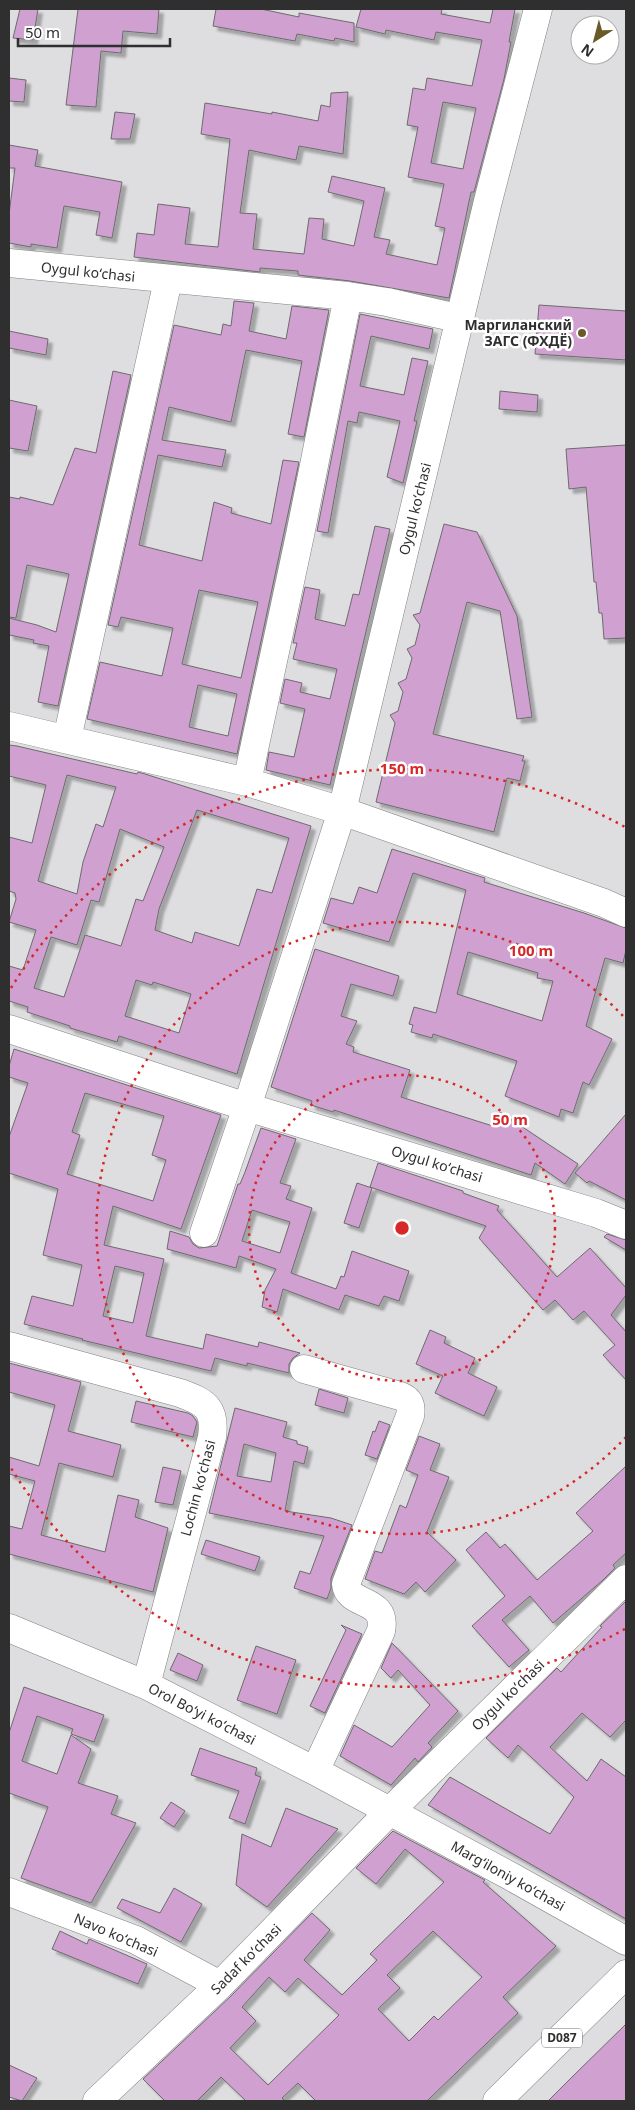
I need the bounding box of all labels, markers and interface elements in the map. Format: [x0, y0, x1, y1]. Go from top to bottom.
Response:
scale bar [18, 15, 170, 47]
north arrow [570, 15, 620, 65]
text: 50 m [25, 22, 60, 42]
text: N [577, 40, 597, 62]
street label: Oygul koʻchasi [40, 257, 136, 286]
place label: Маргиланский ЗАГС (ФХДЁ) [464, 315, 572, 350]
marker: Маргиланский ЗАГС (ФХДЁ) [576, 327, 588, 339]
street label: Oygul koʻchasi [394, 461, 435, 557]
text: 150 m [380, 758, 424, 778]
text: 100 m [509, 940, 553, 960]
text: 50 m [492, 1109, 528, 1129]
street label: Oygul koʻchasi [389, 1141, 485, 1186]
centre of rings [393, 1219, 411, 1237]
street label: Lochin koʻchasi [176, 1438, 220, 1538]
street label: Oygul koʻchasi [467, 1655, 548, 1734]
street label: Orol Boʻyi koʻchasi [145, 1678, 259, 1749]
street label: Margʻiloniy koʻchasi [448, 1836, 569, 1915]
street label: Navo koʻchasi [71, 1908, 161, 1961]
street label: Sadaf koʻchasi [206, 1919, 285, 1998]
road number: D087 [542, 2029, 582, 2048]

